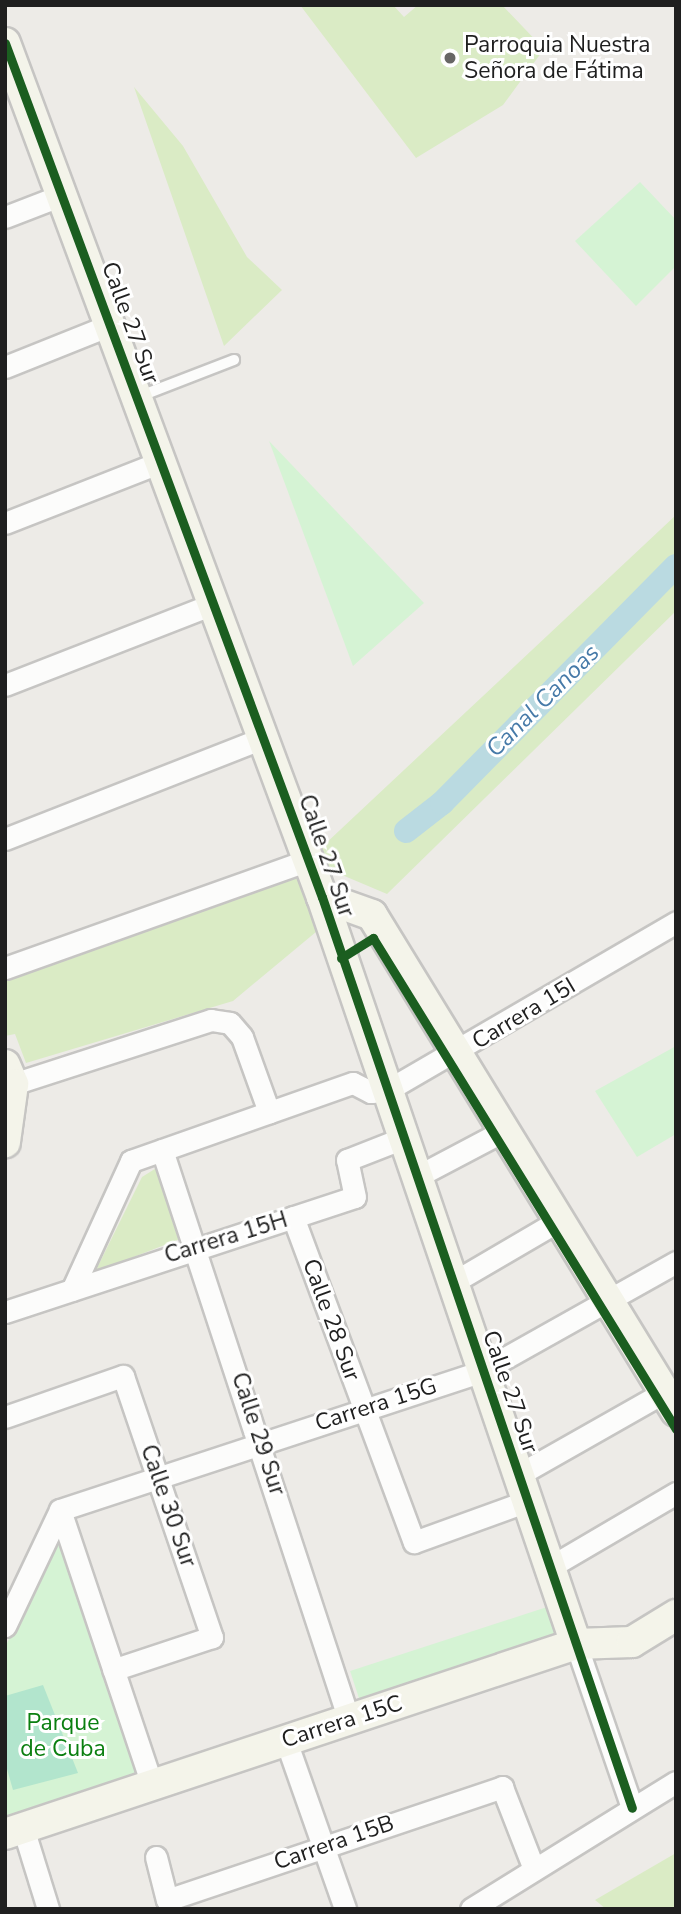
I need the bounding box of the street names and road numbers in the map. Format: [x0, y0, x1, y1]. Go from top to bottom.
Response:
street label: Calle 27 Sur [95, 258, 165, 388]
street label: Calle 27 Sur [292, 791, 360, 921]
street label: Carrera 15I [467, 972, 581, 1056]
street label: Carrera 15H [161, 1206, 291, 1270]
street label: Calle 28 Sur [296, 1255, 366, 1385]
street label: Calle 27 Sur [476, 1327, 544, 1457]
street label: Calle 29 Sur [225, 1369, 291, 1499]
street label: Carrera 15G [312, 1372, 440, 1438]
street label: Calle 30 Sur [134, 1441, 202, 1571]
street label: Carrera 15C [278, 1690, 406, 1754]
street label: Carrera 15B [270, 1810, 398, 1876]

